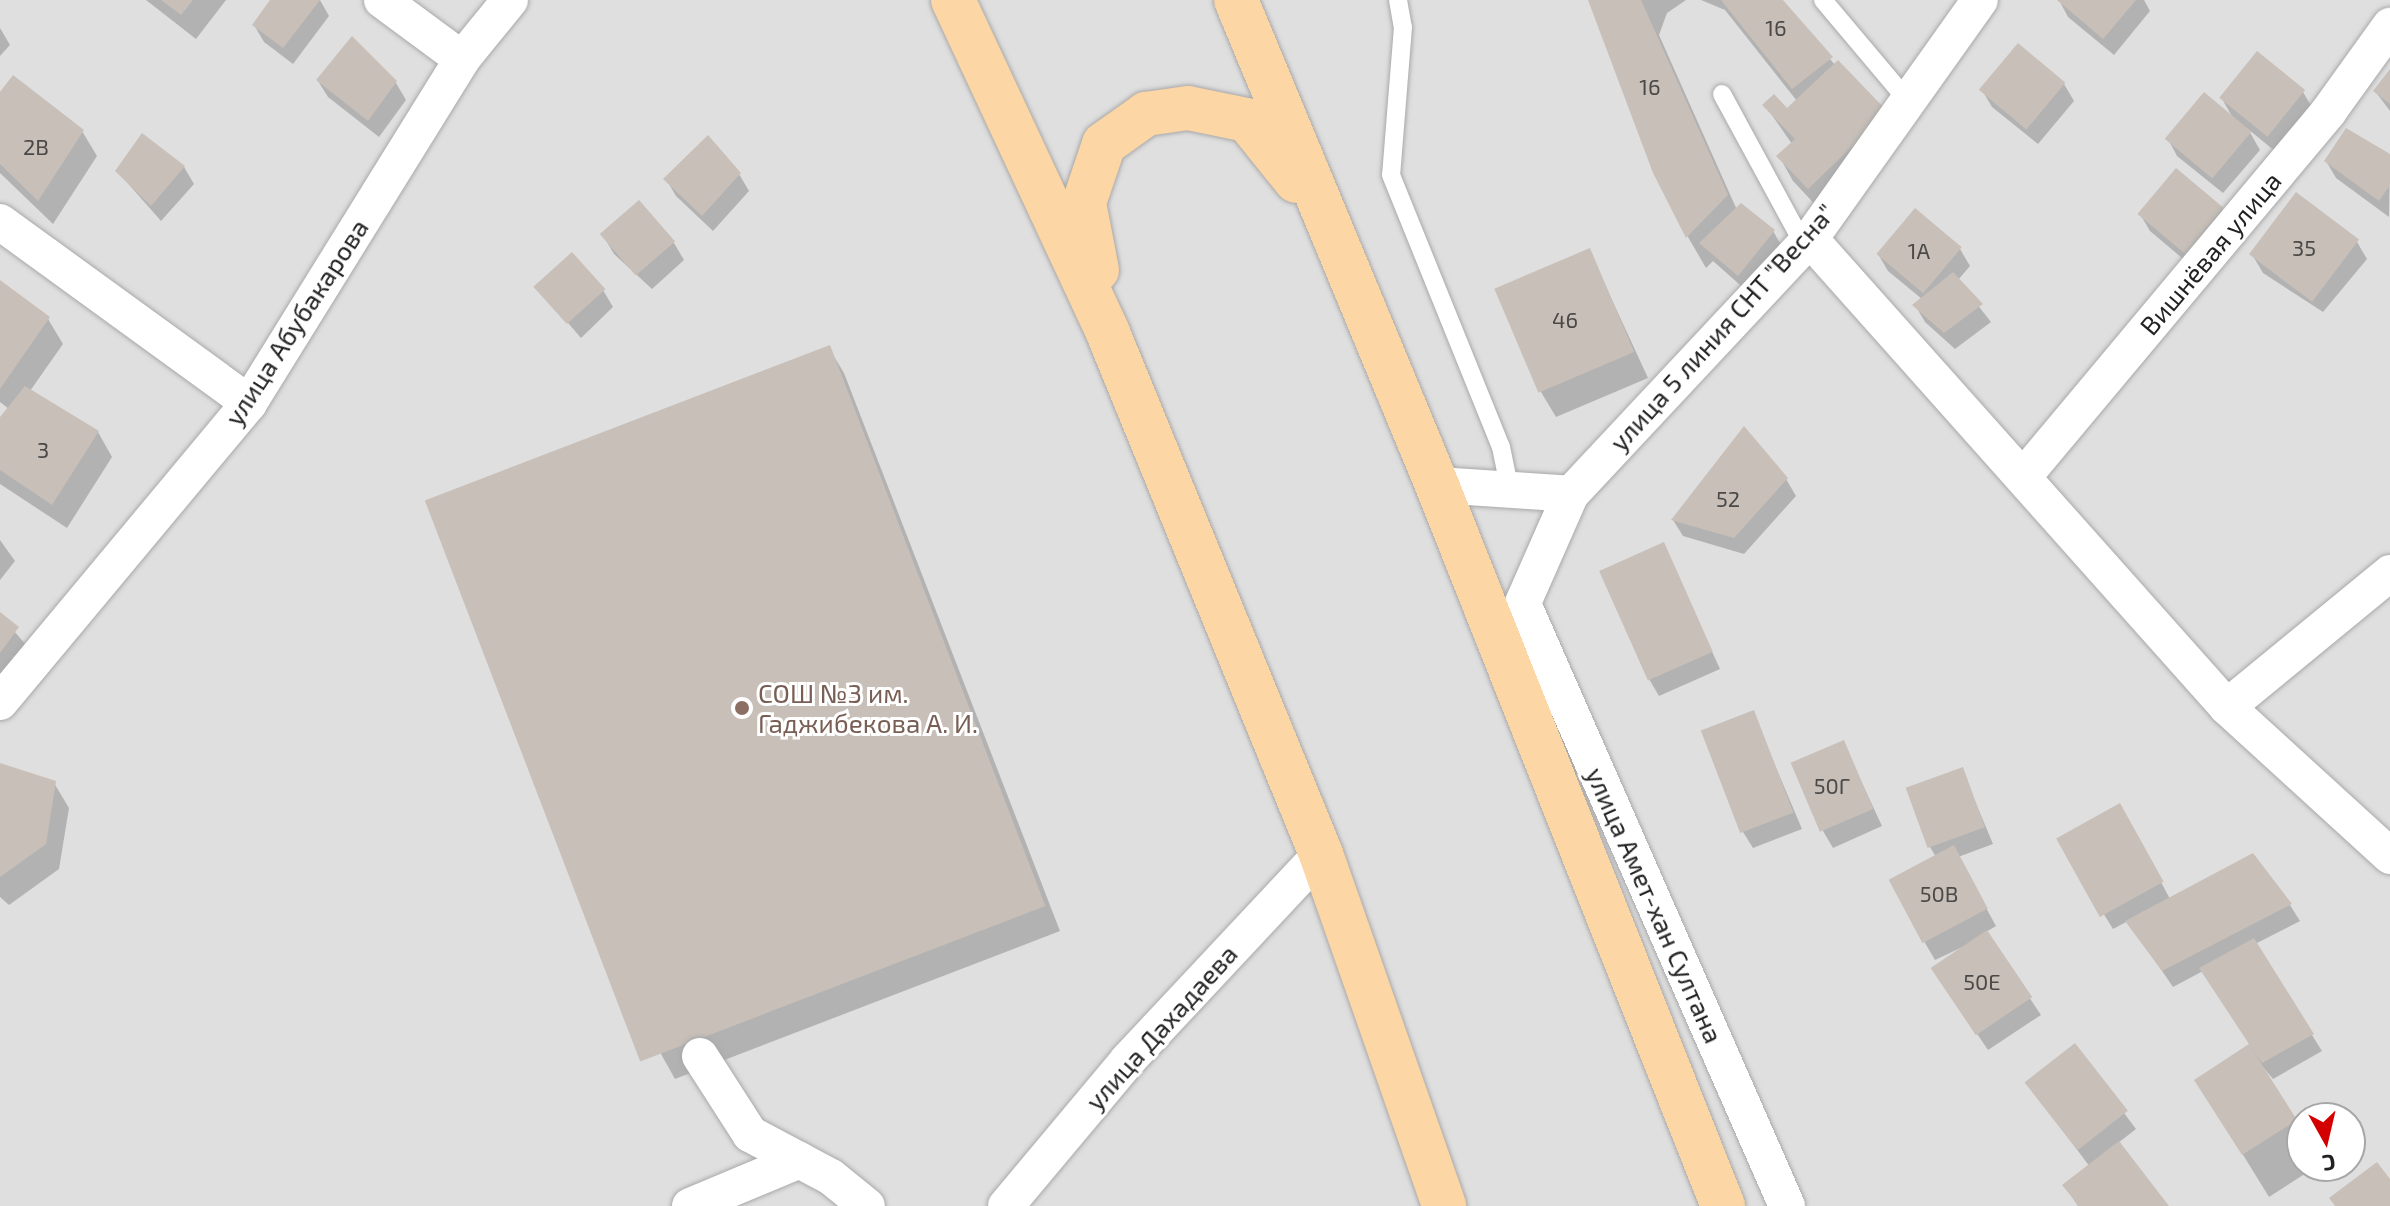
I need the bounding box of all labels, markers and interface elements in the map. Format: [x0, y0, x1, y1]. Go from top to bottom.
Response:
house number: 16 [1765, 15, 1787, 41]
house number: 16 [1639, 74, 1661, 100]
house number: 2В [23, 134, 49, 160]
street label: Вишнёвая улица [2133, 165, 2287, 341]
street label: улица 5 линия СНТ "Весна" [1603, 197, 1841, 457]
street label: улица Абубакарова [218, 213, 374, 431]
house number: 35 [2292, 235, 2316, 261]
house number: 1А [1908, 238, 1930, 264]
house number: 46 [1552, 307, 1578, 333]
house number: 3 [37, 437, 49, 463]
house number: 52 [1716, 486, 1740, 512]
place label: СОШ №3 им. Гаджибекова А. И. [758, 677, 978, 738]
marker: СОШ №3 им. Гаджибекова А. И. [733, 699, 751, 717]
street label: улица Амет-хан Султана [1580, 762, 1730, 1048]
house number: 50Г [1814, 773, 1850, 799]
house number: 50В [1920, 881, 1958, 907]
street label: улица Дахадаева [1079, 938, 1243, 1116]
house number: 50Е [1963, 969, 2001, 995]
north arrow [2286, 1102, 2366, 1182]
text: С [2321, 1150, 2337, 1178]

